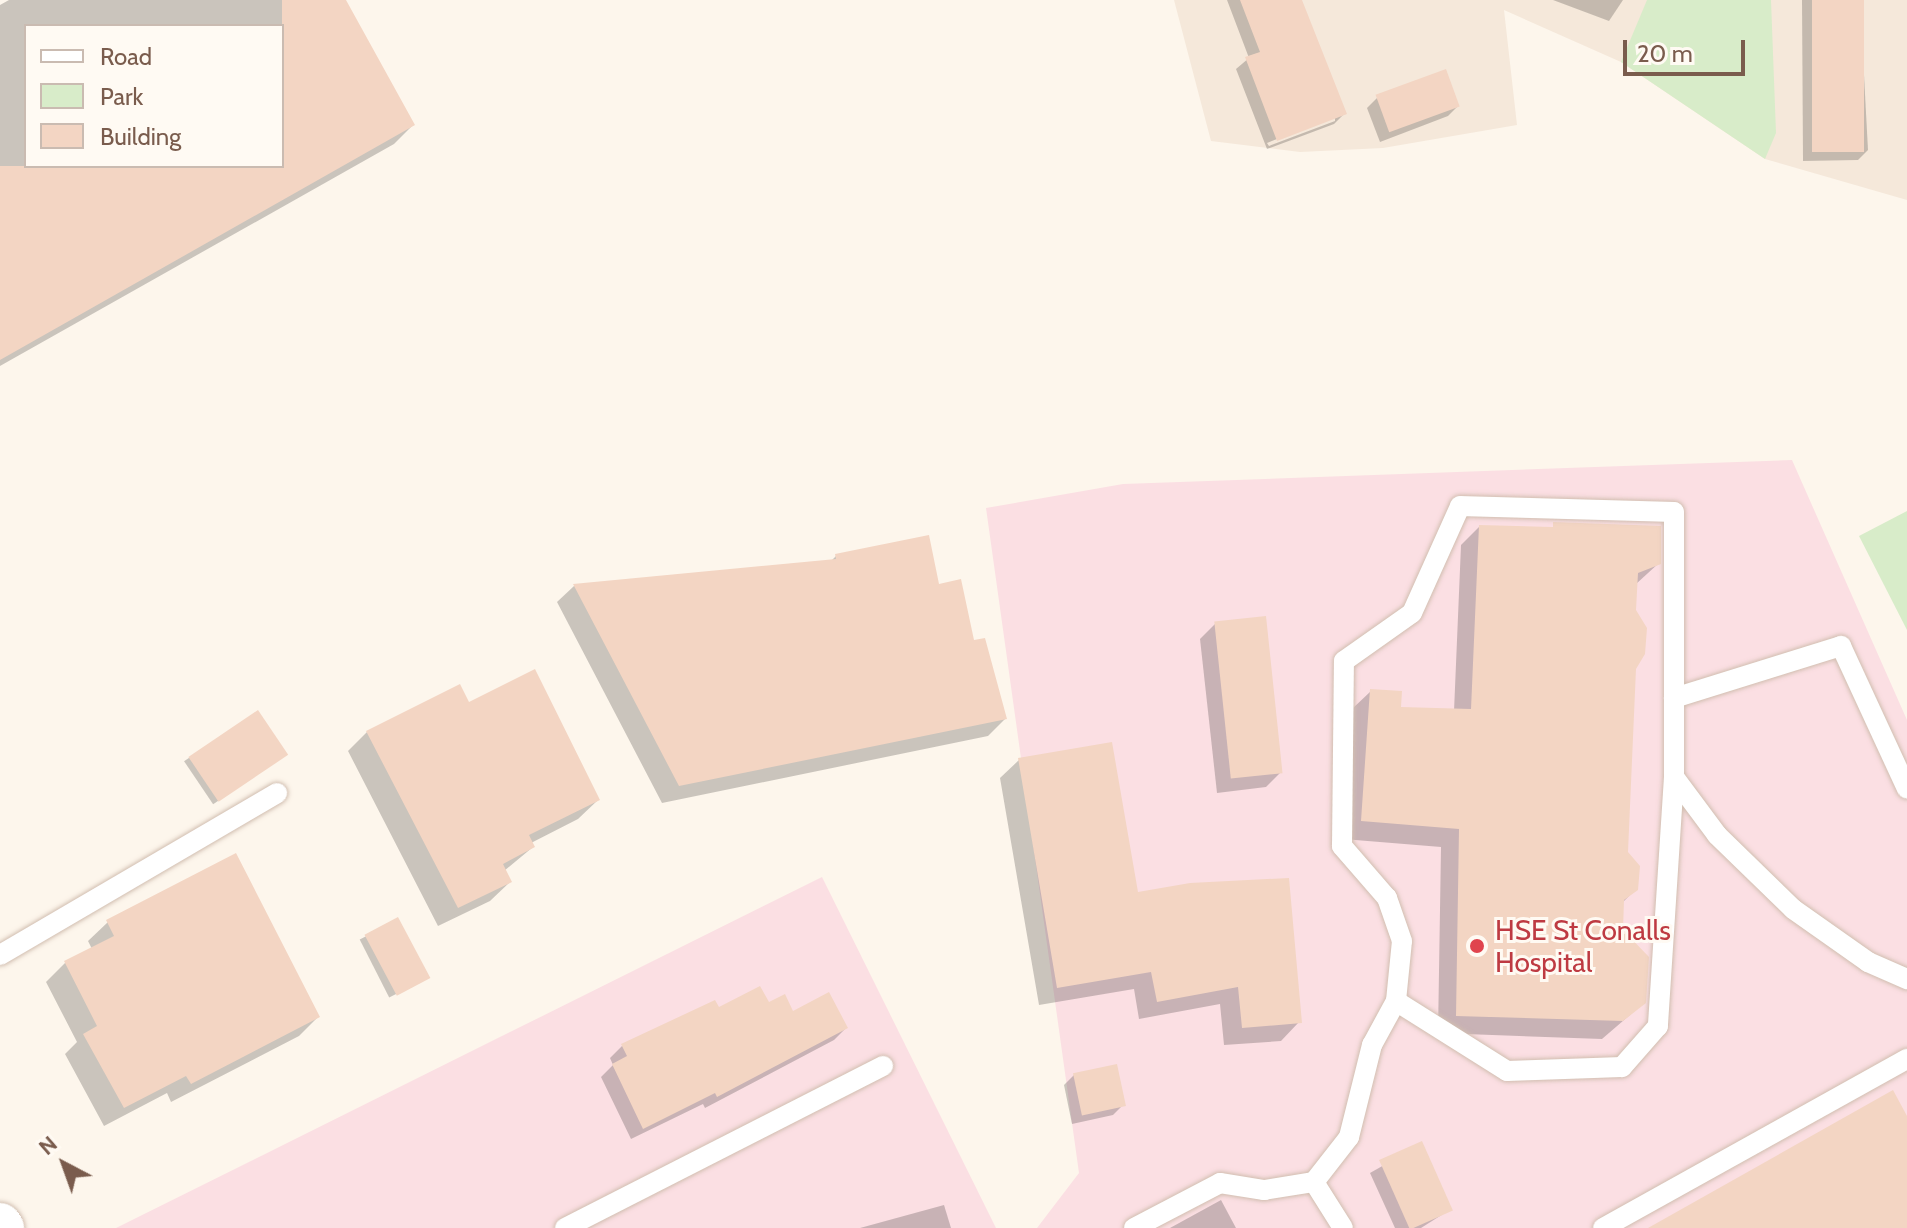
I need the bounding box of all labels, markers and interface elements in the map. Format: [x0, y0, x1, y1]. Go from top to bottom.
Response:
legend [24, 24, 284, 168]
scale bar [1627, 24, 1749, 74]
text: 20 m [1637, 39, 1693, 68]
text: Road [100, 42, 152, 71]
text: Park [100, 82, 143, 111]
text: Building [100, 122, 181, 151]
place label: HSE St Conalls Hospital [1495, 913, 1671, 979]
marker: HSE St Conalls Hospital [1466, 935, 1488, 957]
north arrow [24, 1124, 104, 1204]
text: N [33, 1130, 63, 1161]

